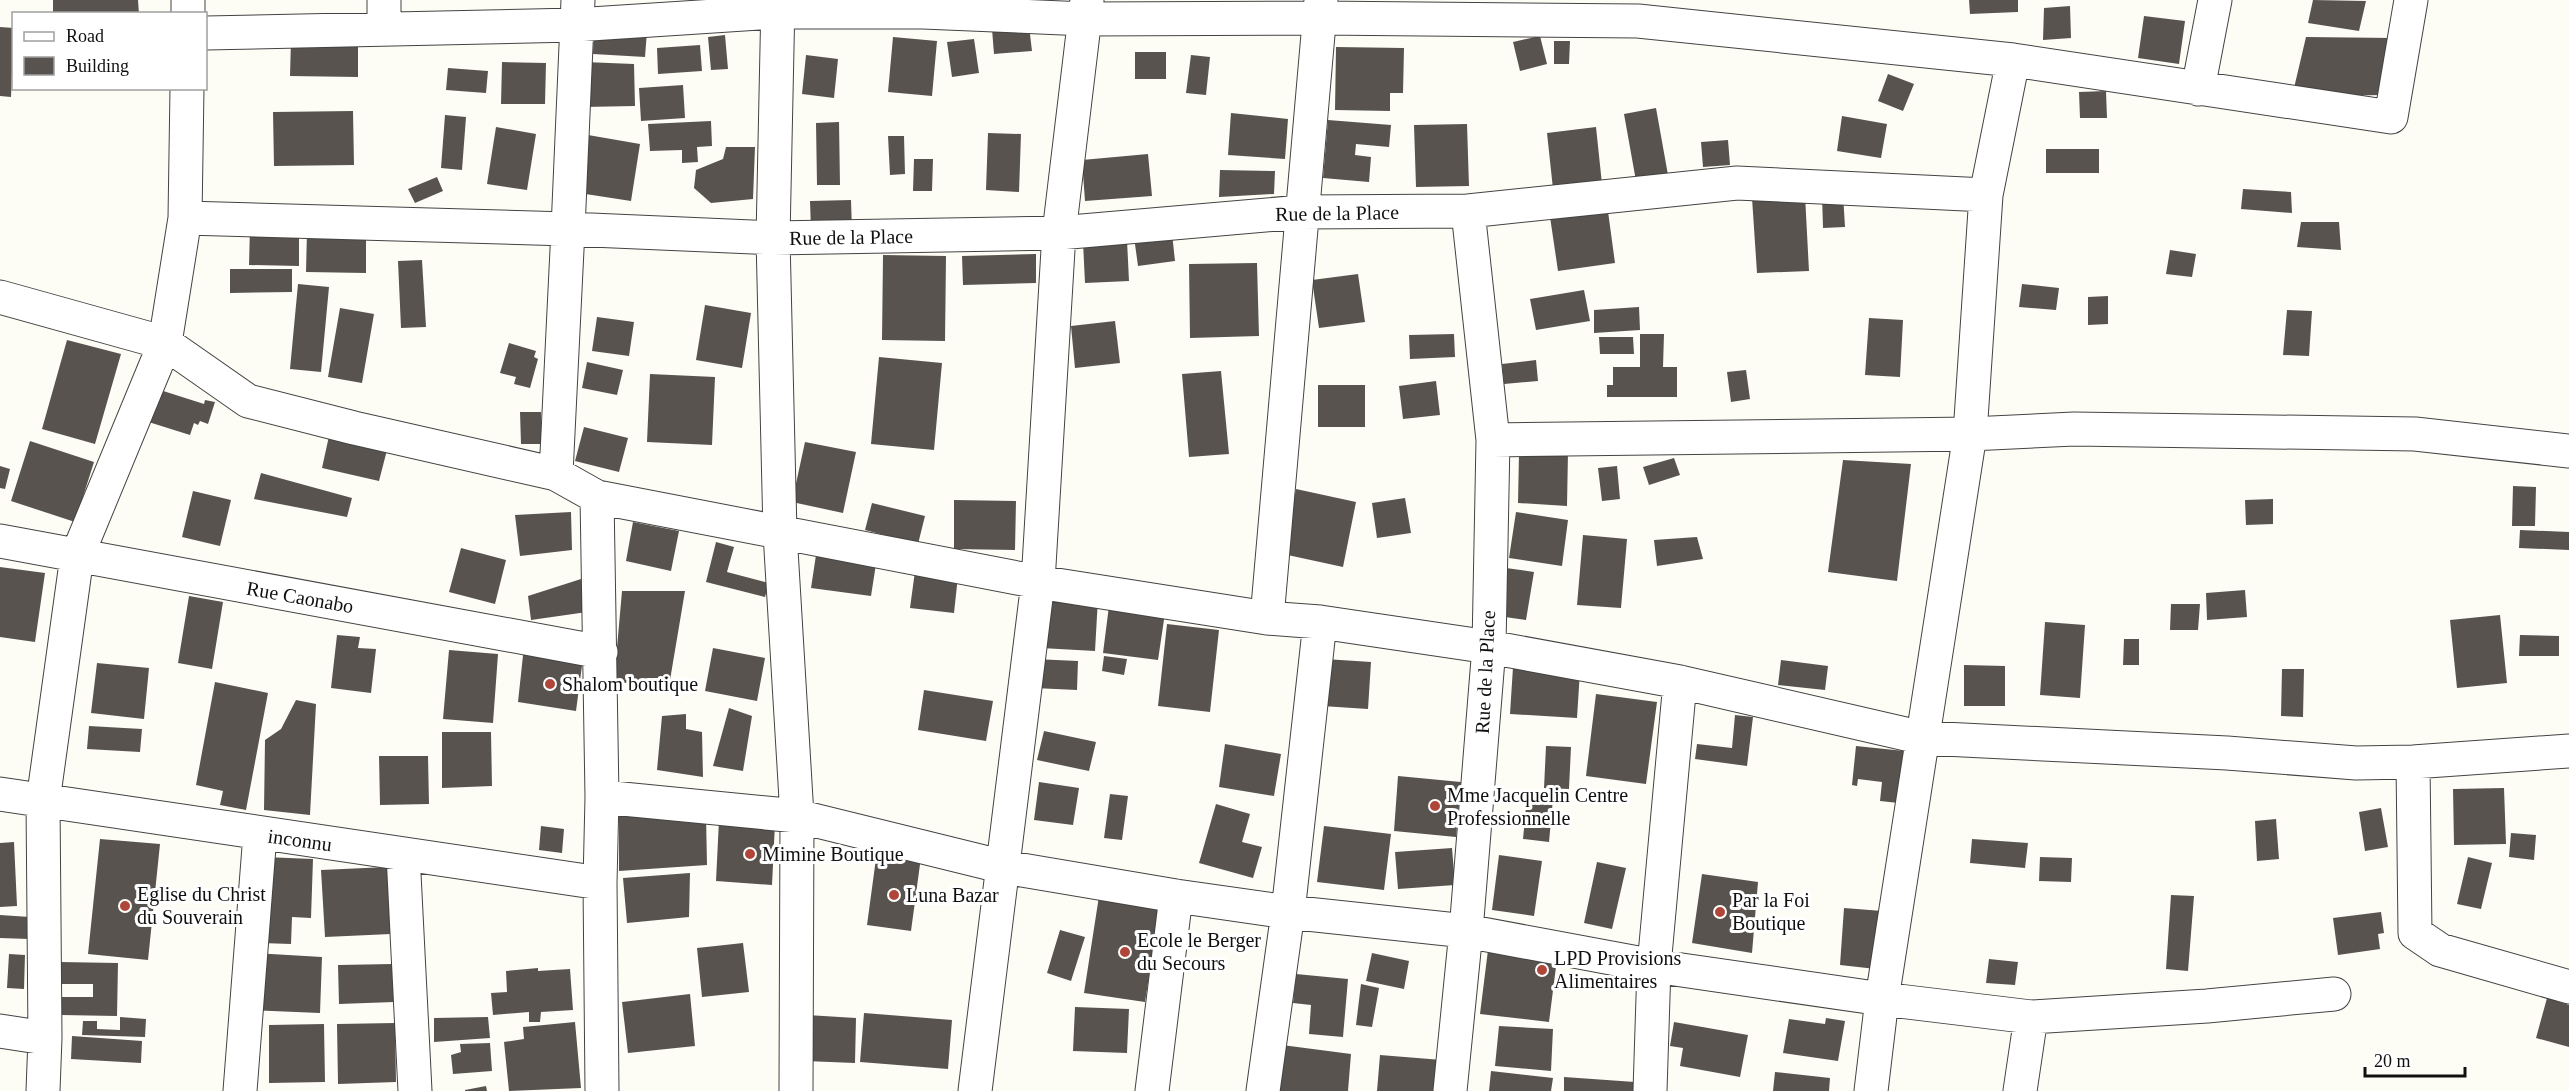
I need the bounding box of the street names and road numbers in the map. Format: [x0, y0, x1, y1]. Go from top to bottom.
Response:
street label: Rue de la Place [1275, 201, 1399, 225]
street label: Rue de la Place [789, 225, 913, 249]
street label: Rue Caonabo [245, 577, 355, 617]
street label: Rue de la Place [1471, 609, 1499, 734]
street label: inconnu [267, 825, 333, 855]

